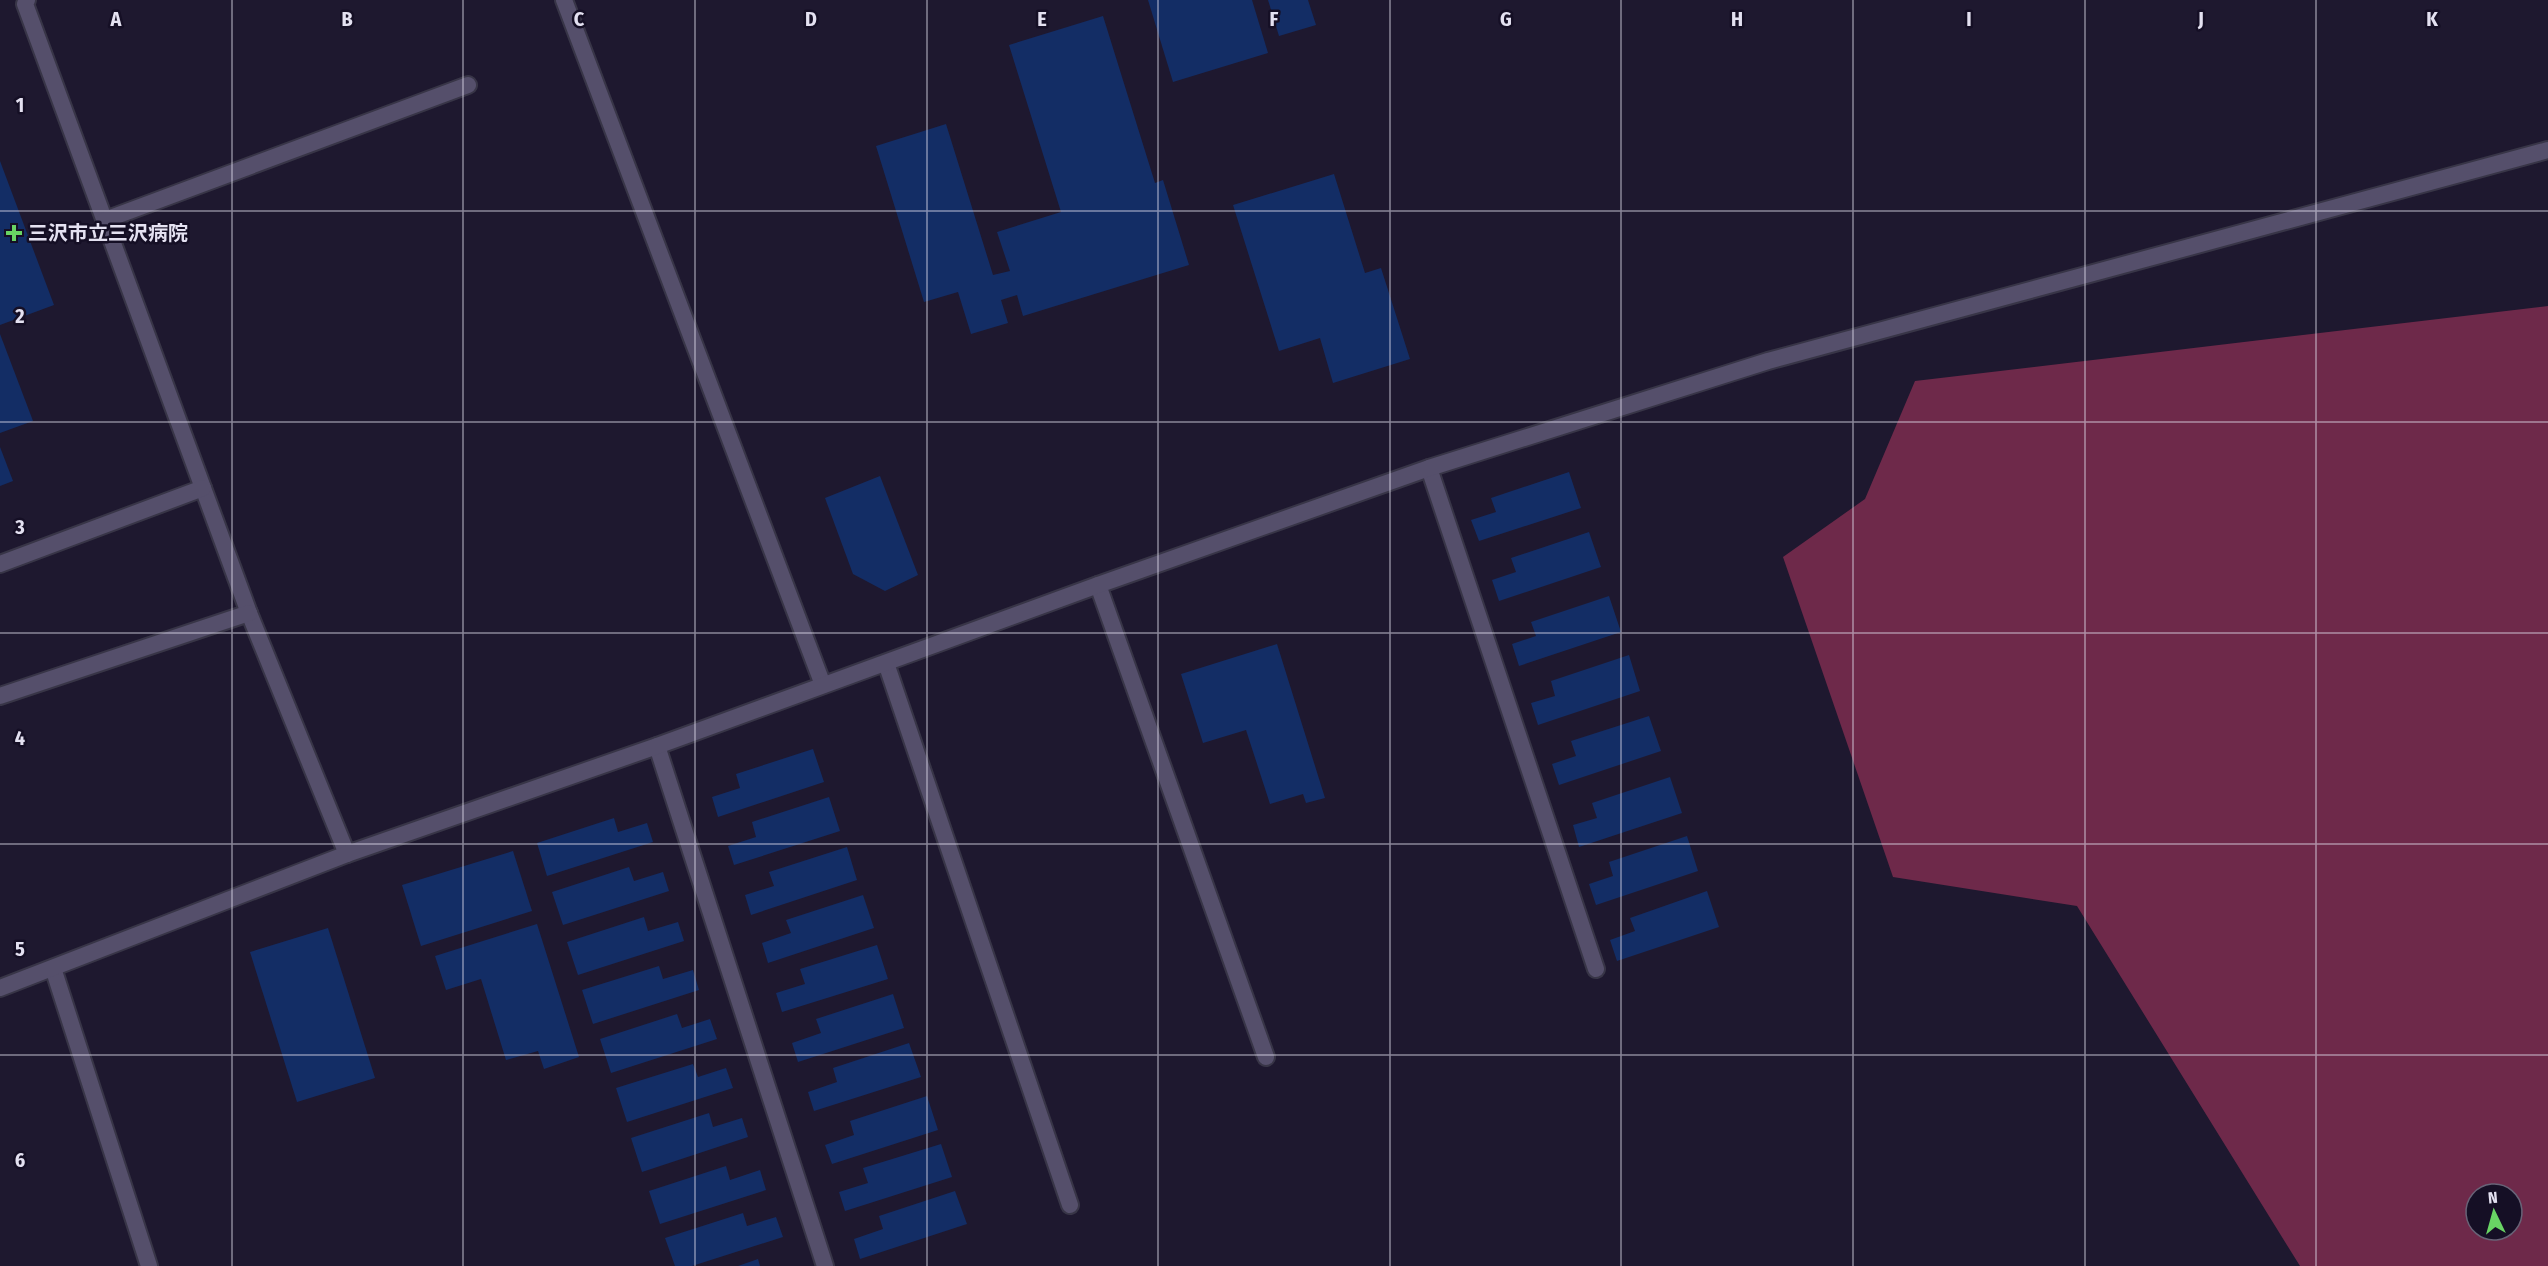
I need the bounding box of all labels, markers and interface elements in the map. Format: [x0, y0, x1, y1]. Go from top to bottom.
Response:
text: A [110, 7, 123, 31]
text: B [341, 7, 353, 31]
text: C [574, 7, 585, 31]
text: D [805, 7, 817, 31]
text: E [1037, 7, 1047, 31]
text: F [1270, 7, 1279, 31]
text: G [1500, 7, 1512, 31]
text: H [1731, 7, 1743, 31]
text: I [1966, 7, 1972, 31]
text: J [2197, 7, 2204, 31]
text: K [2426, 7, 2438, 31]
text: 1 [16, 93, 24, 117]
place label: 三沢市立三沢病院 [28, 221, 188, 245]
marker: 三沢市立三沢病院 [5, 224, 23, 242]
text: 2 [14, 304, 25, 328]
text: 3 [14, 515, 25, 539]
text: 4 [15, 726, 25, 750]
text: 5 [15, 937, 25, 961]
text: 6 [15, 1148, 25, 1172]
north arrow [2464, 1182, 2524, 1242]
text: N [2487, 1188, 2498, 1207]

